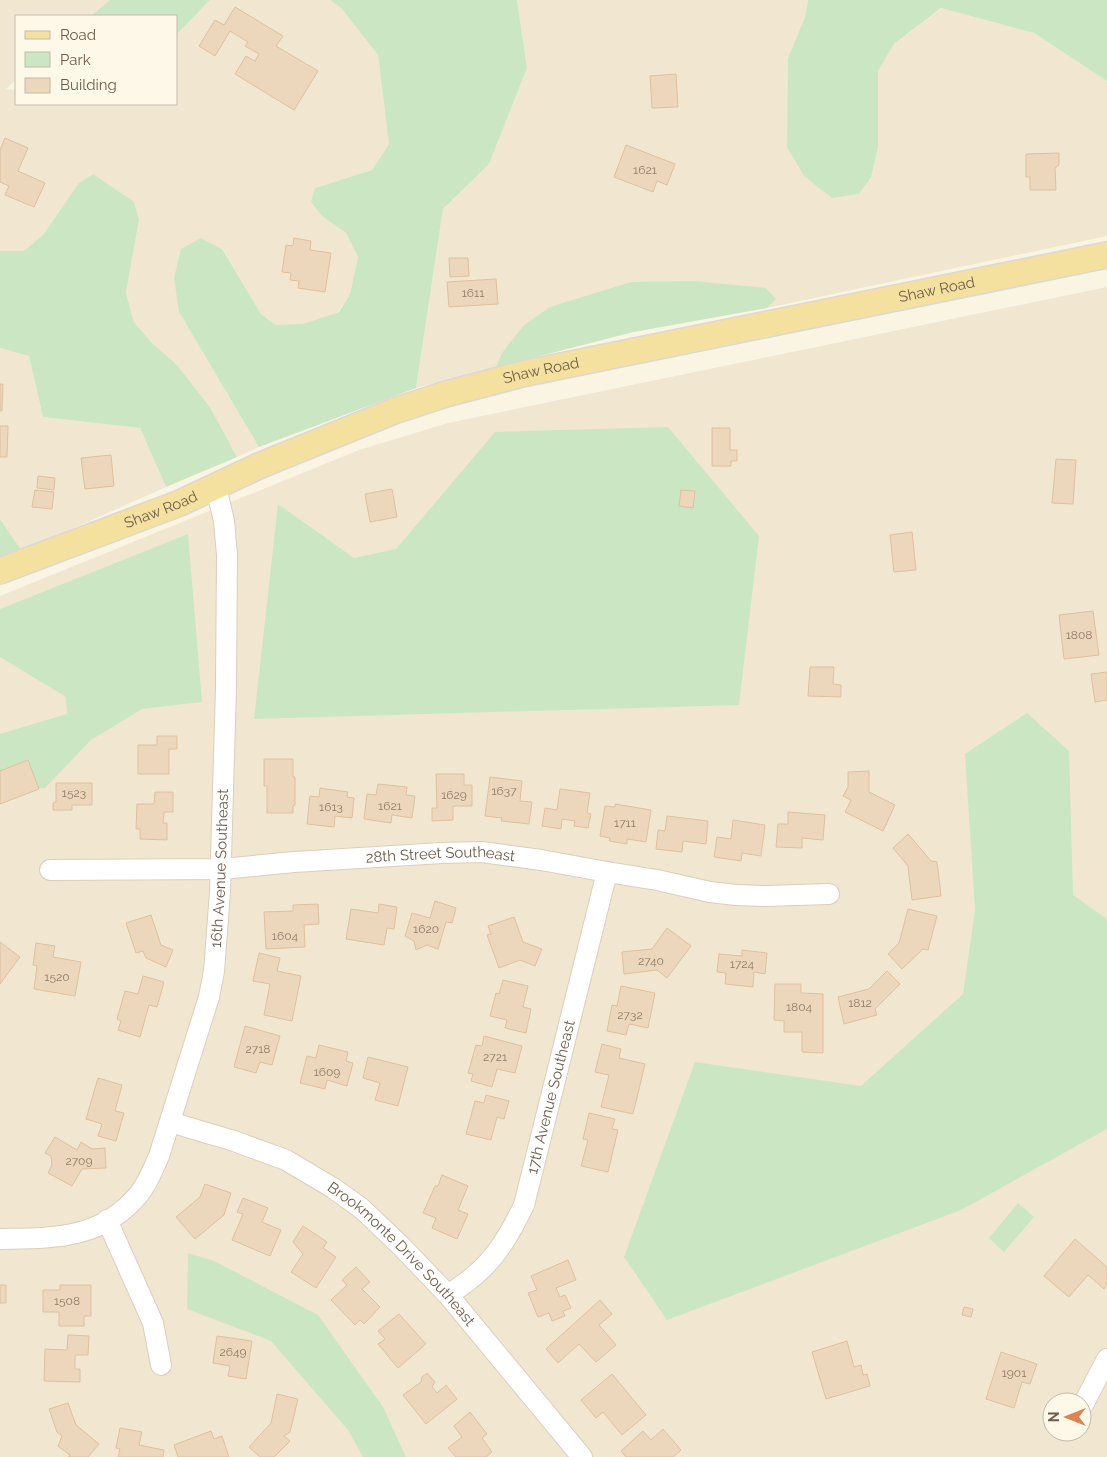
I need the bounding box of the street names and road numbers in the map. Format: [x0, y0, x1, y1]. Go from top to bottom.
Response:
street label: Shaw Road [897, 273, 977, 306]
street label: Shaw Road [501, 354, 581, 388]
street label: Shaw Road [122, 487, 200, 532]
street label: 16th Avenue Southeast [207, 789, 232, 948]
street label: 28th Street Southeast [365, 843, 516, 867]
street label: 17th Avenue Southeast [523, 1018, 579, 1176]
street label: Brookmonte Drive Southeast [324, 1178, 479, 1330]

